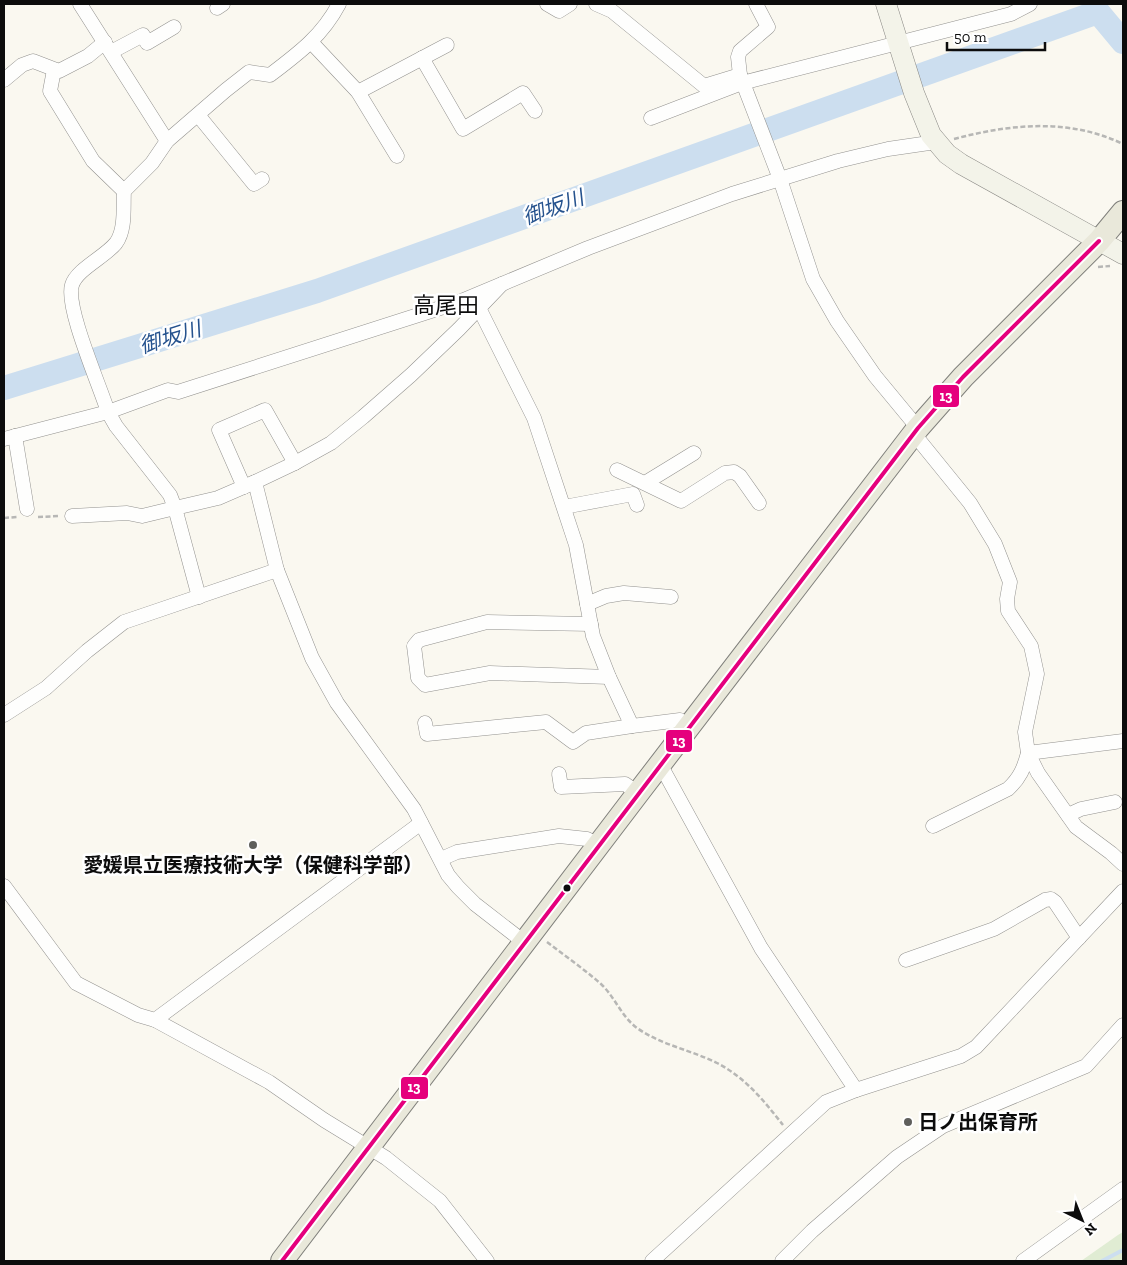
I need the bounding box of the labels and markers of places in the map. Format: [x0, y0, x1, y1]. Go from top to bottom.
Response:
marker: 愛媛県立医療技術大学（保健科学部） [247, 839, 259, 851]
place label: 愛媛県立医療技術大学（保健科学部） [83, 853, 423, 877]
unlabelled marker [562, 883, 572, 893]
place label: 日ノ出保育所 [918, 1110, 1038, 1134]
marker: 日ノ出保育所 [902, 1116, 914, 1128]

